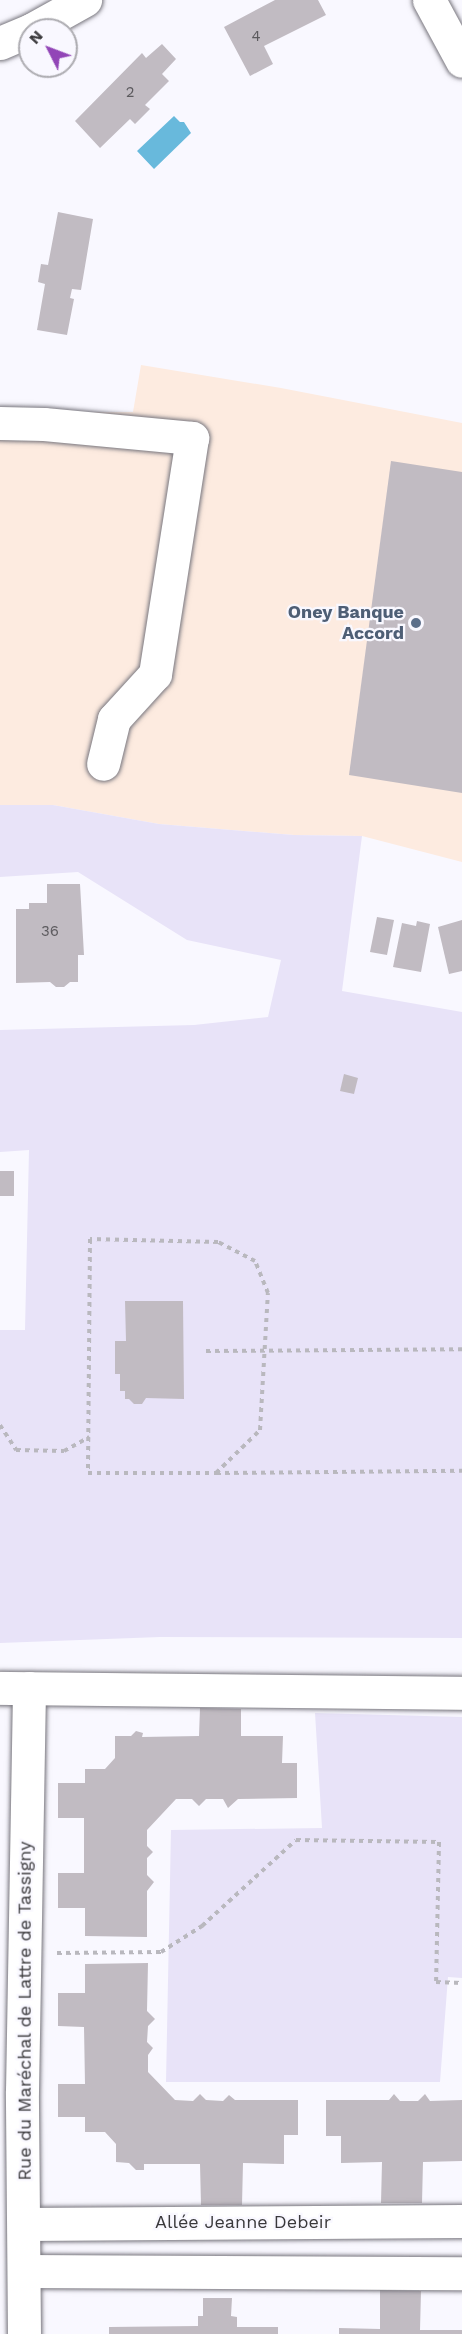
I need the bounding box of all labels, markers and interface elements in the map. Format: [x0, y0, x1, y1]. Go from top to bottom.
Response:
north arrow [18, 18, 78, 78]
text: N [25, 26, 47, 48]
house number: 4 [251, 28, 261, 46]
house number: 2 [126, 84, 134, 102]
place label: Oney Banque Accord [287, 602, 404, 644]
marker: Oney Banque Accord [409, 616, 423, 630]
house number: 36 [41, 923, 59, 941]
street label: Rue du Maréchal de Lattre de Tassigny [14, 1841, 36, 2181]
street label: Allée Jeanne Debeir [155, 2211, 331, 2233]

